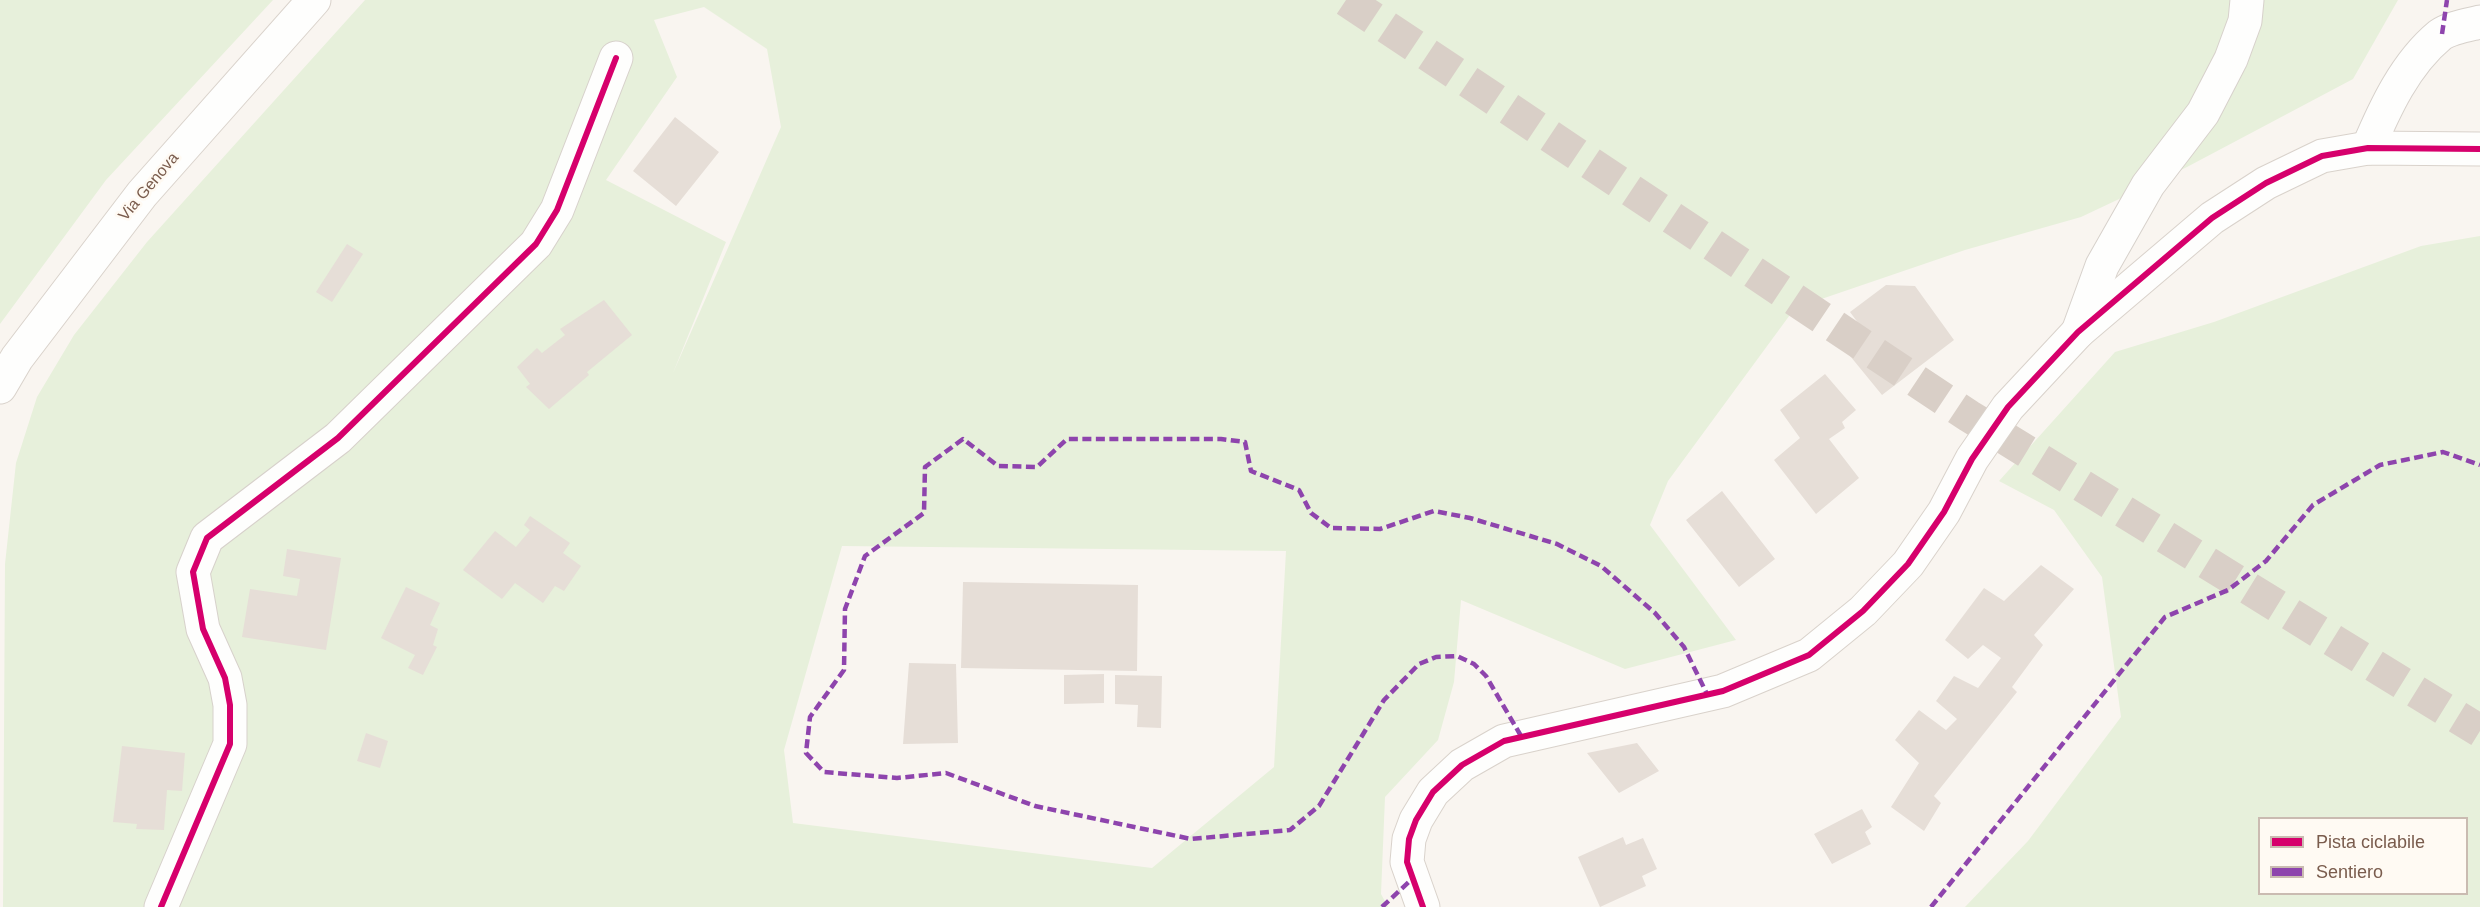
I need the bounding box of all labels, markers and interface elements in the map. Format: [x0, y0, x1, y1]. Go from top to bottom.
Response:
street label: Via Genova [115, 149, 183, 225]
legend [2258, 817, 2468, 895]
text: Pista ciclabile [2316, 832, 2425, 852]
text: Sentiero [2316, 862, 2383, 882]

